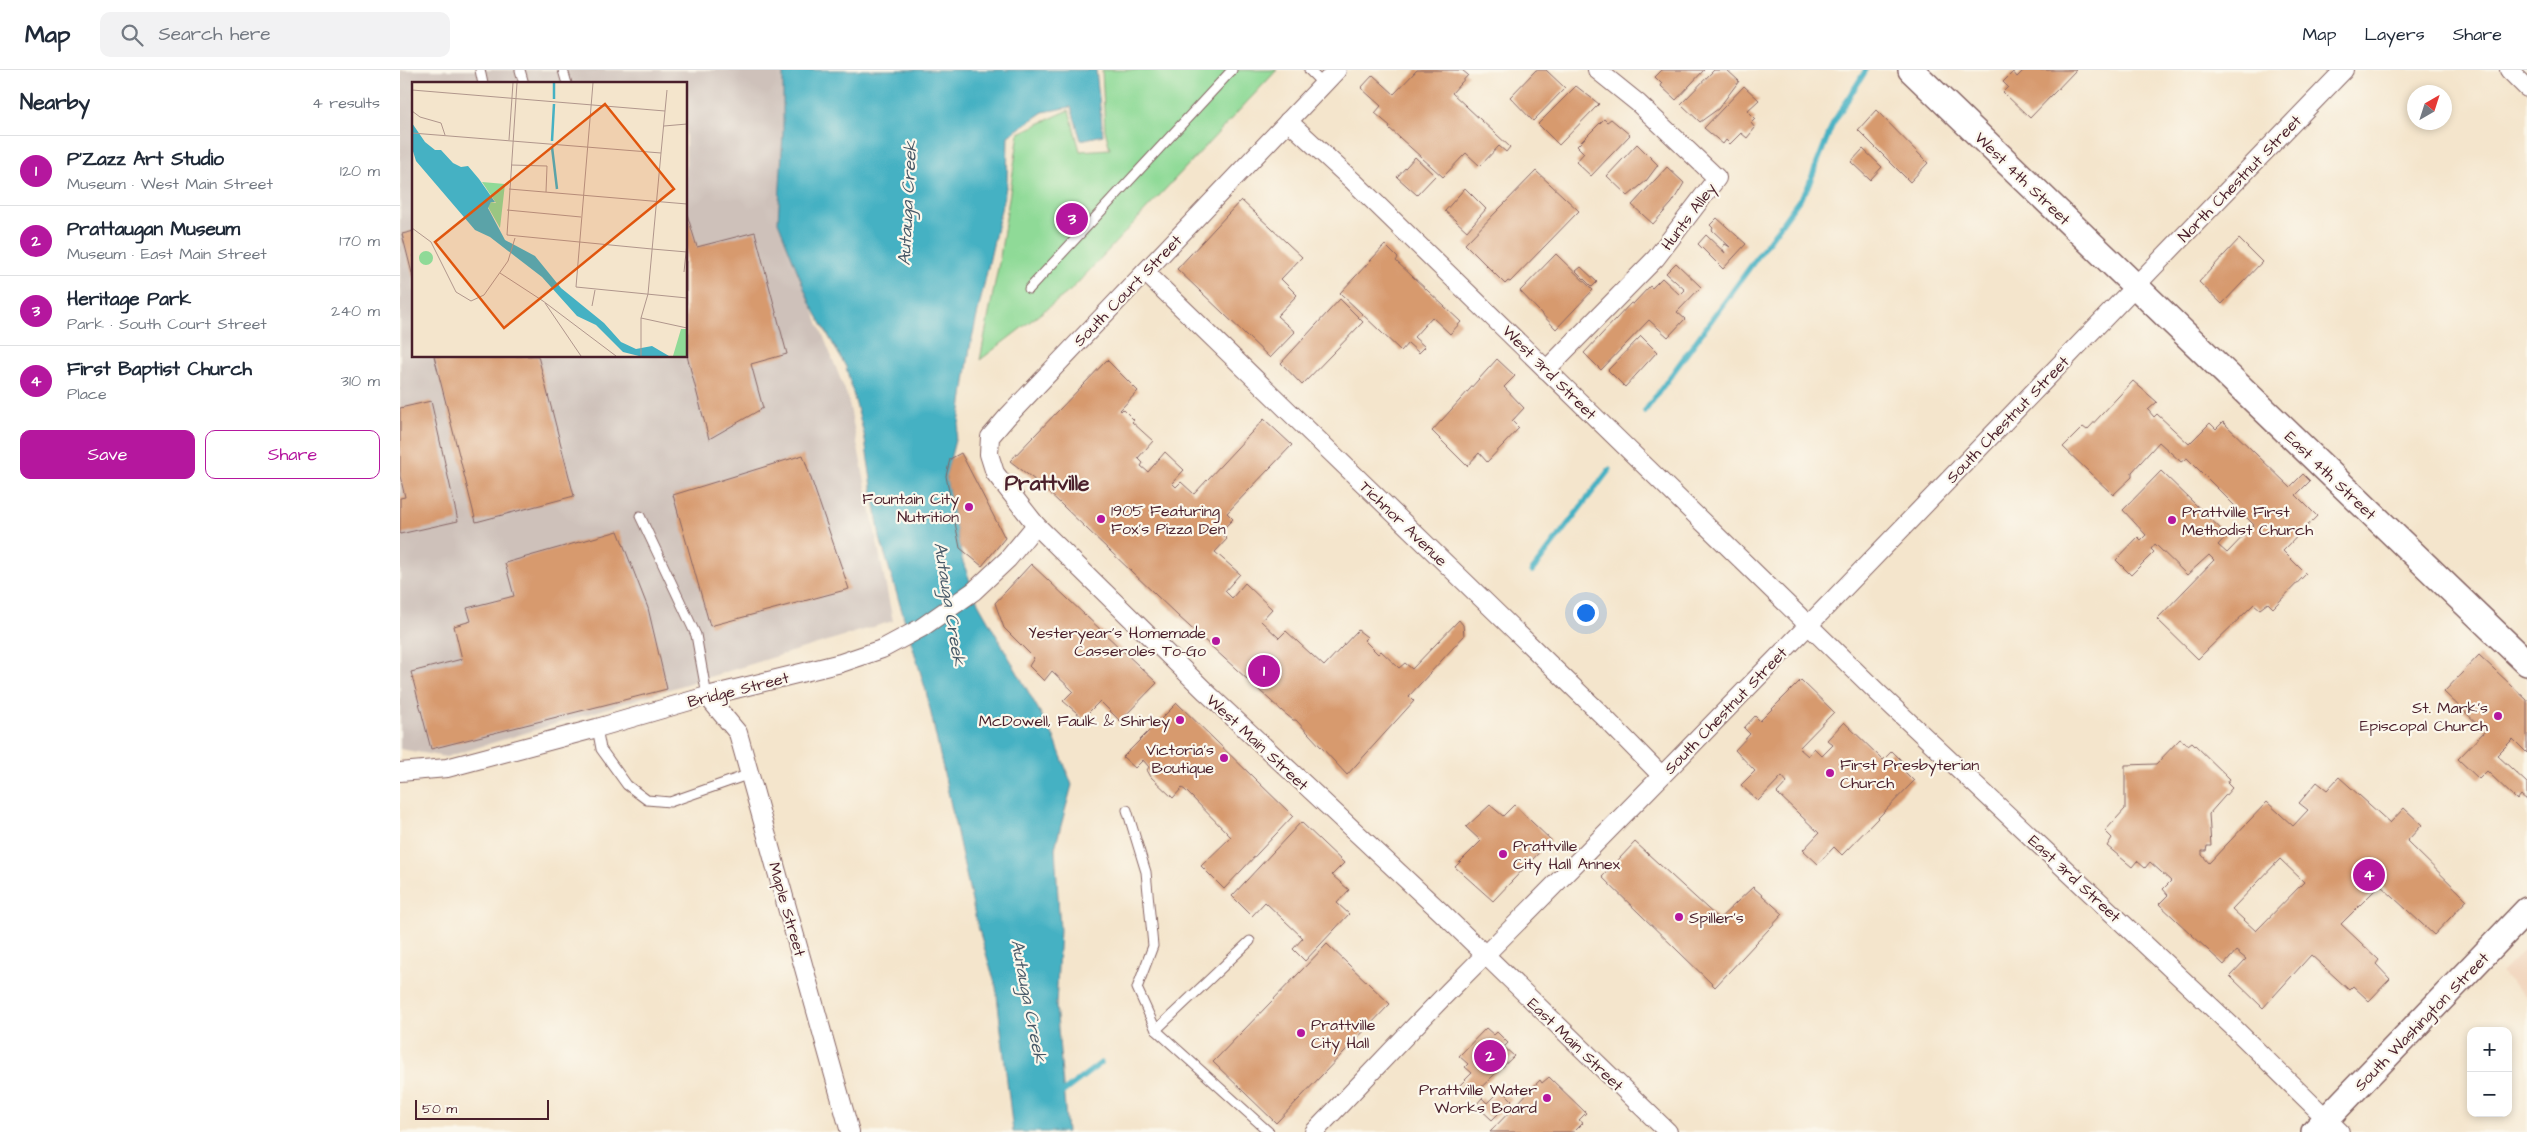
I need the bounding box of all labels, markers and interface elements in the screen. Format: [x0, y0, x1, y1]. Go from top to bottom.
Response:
search box [100, 12, 450, 57]
text: Map [25, 18, 70, 52]
icon: search [118, 21, 146, 49]
text: Search here [158, 21, 271, 48]
text: Map [2302, 22, 2336, 47]
text: Layers [2364, 22, 2425, 47]
text: Share [2453, 22, 2502, 47]
inset map [412, 82, 688, 358]
north arrow [2407, 85, 2452, 130]
text: Nearby [20, 88, 90, 117]
text: 4 results [312, 92, 380, 114]
street label: North Chestnut Street [2173, 110, 2307, 247]
street label: West 4th Street [1969, 127, 2076, 231]
water label: Autauga Creek [892, 139, 924, 266]
text: P'Zazz Art Studio [67, 146, 224, 173]
text: 1 [35, 160, 37, 182]
text: 120 m [340, 160, 380, 182]
text: Museum · West Main Street [67, 173, 273, 195]
street label: Hunts Alley [1656, 178, 1722, 256]
pin: 3 [1056, 200, 1088, 238]
text: Prattaugan Museum [67, 216, 240, 243]
text: 2 [31, 230, 41, 252]
text: 170 m [339, 230, 380, 252]
street label: South Court Street [1068, 230, 1187, 351]
text: Museum · East Main Street [67, 243, 267, 265]
text: Heritage Park [67, 286, 191, 313]
text: 3 [32, 300, 40, 322]
text: 240 m [331, 300, 380, 322]
text: Park · South Court Street [67, 313, 267, 335]
street label: West 3rd Street [1497, 321, 1602, 425]
street label: South Chestnut Street [1941, 351, 2075, 488]
text: First Baptist Church [67, 356, 252, 383]
text: 4 [31, 370, 41, 392]
text: 310 m [341, 370, 380, 392]
text: Place [67, 383, 107, 405]
street label: East 4th Street [2280, 426, 2381, 526]
button: Save [20, 430, 195, 479]
button: Share [205, 430, 380, 479]
district label: Prattville [1005, 469, 1090, 498]
street label: Tichnor Avenue [1354, 476, 1452, 572]
place label: Fountain City Nutrition [862, 488, 959, 528]
place label: 1905 Featuring Fox's Pizza Den [1111, 500, 1226, 540]
marker: Fountain City Nutrition [963, 501, 975, 513]
place label: Prattville First Methodist Church [2182, 501, 2313, 541]
marker: 1905 Featuring Fox's Pizza Den [1095, 513, 1107, 525]
marker: Prattville First Methodist Church [2166, 514, 2178, 526]
water label: Autauga Creek [926, 540, 972, 669]
your location [1573, 600, 1599, 626]
place label: Yesteryear's Homemade Casseroles To-Go [1028, 622, 1206, 662]
marker: Yesteryear's Homemade Casseroles To-Go [1210, 635, 1222, 647]
street label: South Chestnut Street [1659, 642, 1793, 779]
pin: 1 [1248, 652, 1280, 690]
street label: Bridge Street [685, 667, 792, 714]
street label: West Main Street [1201, 690, 1314, 796]
place label: St. Mark's Episcopal Church [2360, 697, 2488, 737]
place label: McDowell, Faulk & Shirley [979, 710, 1170, 733]
marker: St. Mark's Episcopal Church [2492, 710, 2504, 722]
marker: McDowell, Faulk & Shirley [1174, 714, 1186, 726]
place label: Victoria's Boutique [1146, 739, 1214, 779]
marker: Victoria's Boutique [1218, 752, 1230, 764]
place label: First Presbyterian Church [1840, 754, 1979, 794]
marker: First Presbyterian Church [1824, 767, 1836, 779]
street label: East 3rd Street [2023, 830, 2126, 928]
place label: Prattville City Hall Annex [1513, 835, 1621, 876]
marker: Prattville City Hall Annex [1497, 848, 1509, 860]
pin: 4 [2353, 856, 2385, 894]
street label: Maple Street [763, 860, 811, 960]
place label: Spiller's [1689, 907, 1744, 929]
marker: Spiller's [1673, 911, 1685, 923]
water label: Autauga Creek [1003, 937, 1053, 1066]
street label: South Washington Street [2349, 947, 2495, 1097]
street label: East Main Street [1522, 993, 1629, 1097]
place label: Prattville City Hall [1311, 1014, 1376, 1055]
marker: Prattville City Hall [1295, 1027, 1307, 1039]
map controls [2467, 1027, 2512, 1117]
button: + [2467, 1027, 2512, 1072]
pin: 2 [1474, 1037, 1506, 1075]
button: − [2467, 1072, 2512, 1117]
place label: Prattville Water Works Board [1419, 1079, 1537, 1119]
marker: Prattville Water Works Board [1541, 1092, 1553, 1104]
scale bar [415, 1097, 549, 1120]
text: 50 m [422, 1099, 457, 1119]

